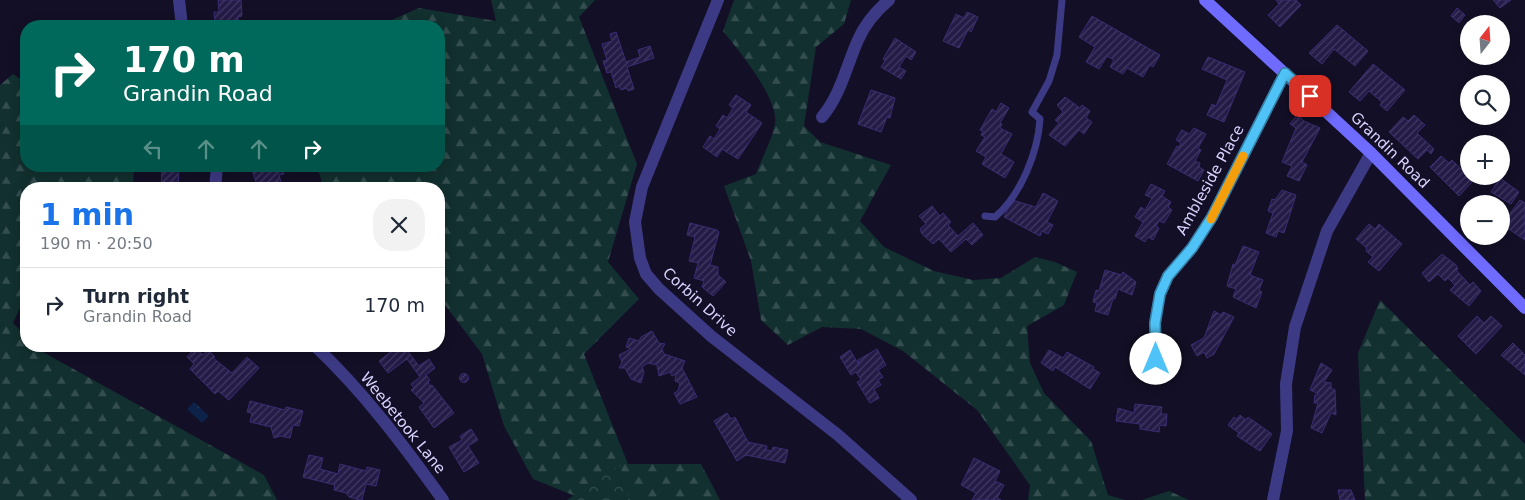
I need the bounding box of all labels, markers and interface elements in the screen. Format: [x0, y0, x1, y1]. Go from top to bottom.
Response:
north arrow [1460, 15, 1510, 65]
map controls [1460, 15, 1510, 245]
icon: right [40, 40, 105, 105]
text: 170 m [123, 40, 245, 80]
pin [1289, 75, 1331, 117]
button: search [1460, 75, 1510, 125]
text: Grandin Road [123, 81, 273, 106]
icon: arrive [1296, 82, 1324, 110]
street label: Grandin Road [1347, 108, 1433, 192]
street label: Ambleside Place [1172, 122, 1248, 238]
icon: left [139, 135, 167, 163]
icon: ahead [192, 135, 220, 163]
icon: ahead [245, 135, 273, 163]
icon: right [298, 135, 326, 163]
button: + [1460, 135, 1510, 185]
button: − [1460, 195, 1510, 245]
text: 1 min [40, 197, 134, 232]
button: close [373, 199, 425, 251]
text: 190 m · 20:50 [40, 234, 153, 253]
street label: Corbin Drive [659, 264, 741, 340]
text: Turn right [83, 285, 189, 307]
icon: right [40, 291, 68, 319]
text: 170 m [364, 294, 425, 316]
text: Grandin Road [83, 307, 192, 326]
position arrow [1129, 332, 1181, 384]
street label: Weebetook Lane [357, 369, 449, 477]

